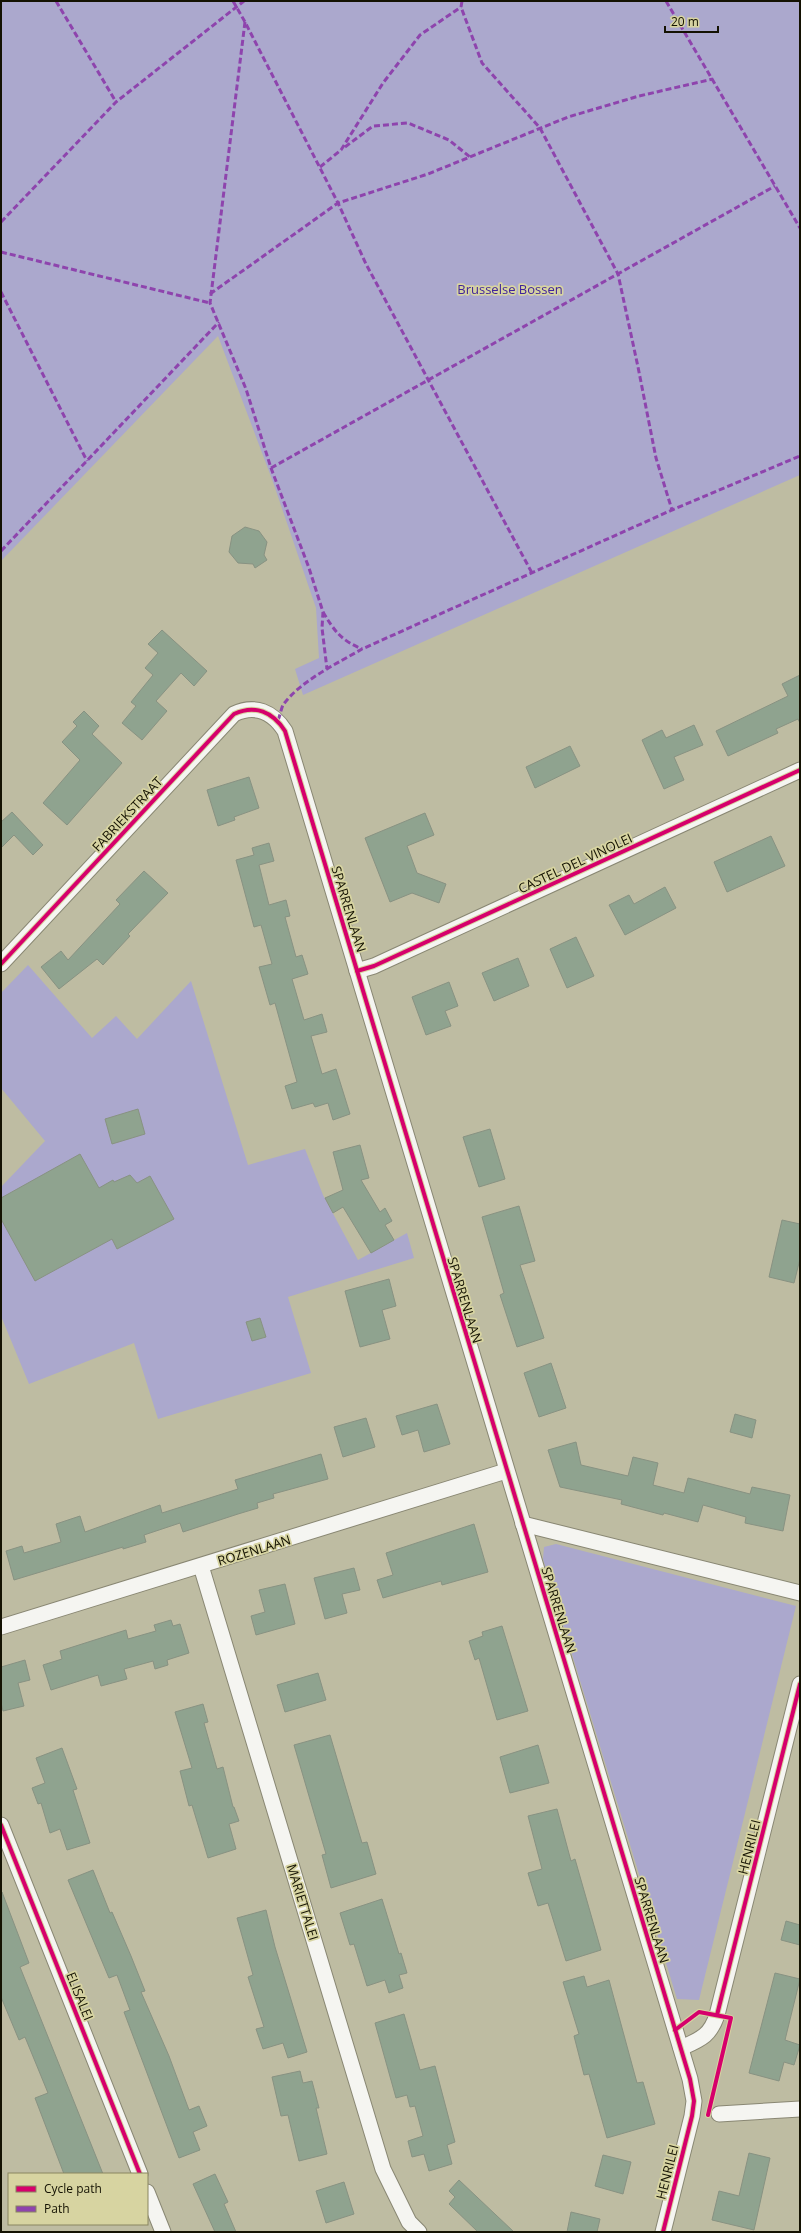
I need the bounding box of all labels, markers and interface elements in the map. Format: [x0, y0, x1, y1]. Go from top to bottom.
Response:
scale bar [665, 8, 718, 34]
text: 20 m [671, 13, 699, 30]
park label: Brusselse Bossen [457, 280, 563, 298]
street label: FABRIEKSTRAAT [88, 772, 167, 855]
street label: CASTEL DEL VINOLEI [515, 829, 635, 897]
street label: SPARRENLAAN [327, 864, 371, 954]
street label: SPARRENLAAN [443, 1255, 487, 1345]
street label: ROZENLAAN [215, 1530, 293, 1570]
street label: SPARRENLAAN [537, 1565, 581, 1655]
street label: HENRILEI [734, 1818, 764, 1876]
street label: MARIETTALEI [283, 1862, 323, 1942]
street label: SPARRENLAAN [630, 1875, 674, 1965]
street label: ELISALEI [62, 1969, 98, 2023]
street label: HENRILEI [652, 2143, 682, 2201]
legend [8, 2173, 148, 2225]
text: Cycle path [44, 2180, 102, 2197]
text: Path [44, 2200, 70, 2217]

